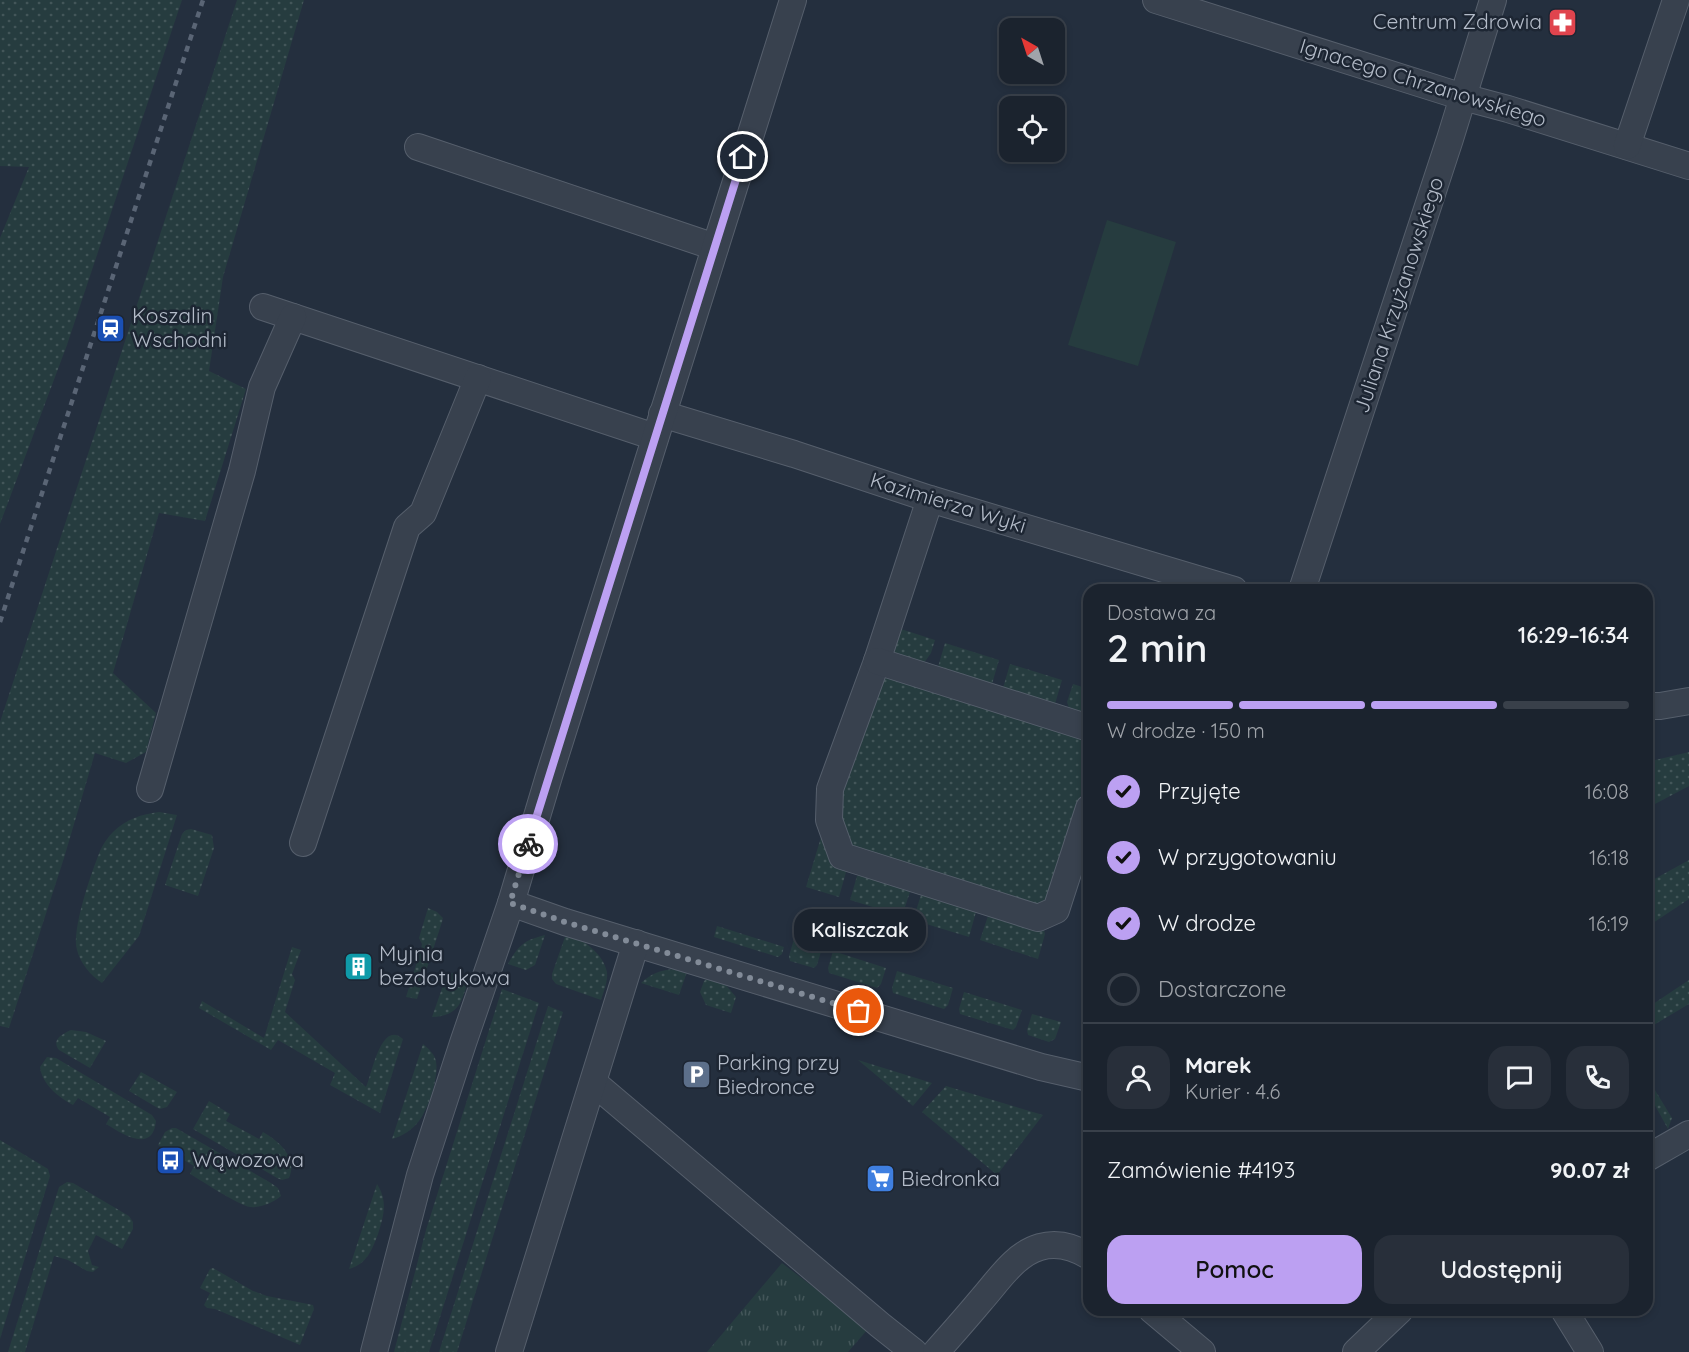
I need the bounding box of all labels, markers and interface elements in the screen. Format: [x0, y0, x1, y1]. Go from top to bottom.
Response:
pharmacy icon: Centrum Zdrowia [1547, 6, 1579, 38]
place label: Centrum Zdrowia [1373, 8, 1542, 34]
north arrow [999, 18, 1065, 84]
map controls [999, 18, 1065, 162]
street label: Ignacego Chrzanowskiego [1297, 32, 1550, 132]
button: locate [999, 96, 1065, 162]
pin [717, 131, 768, 182]
icon: home [726, 140, 759, 173]
street label: Juliana Krzyżanowskiego [1348, 173, 1449, 416]
place label: Koszalin Wschodni [132, 302, 227, 352]
station icon: Koszalin Wschodni [95, 312, 127, 344]
street label: Kazimierza Wyki [867, 466, 1029, 538]
text: Dostawa za [1107, 600, 1216, 625]
text: 16:29–16:34 [1518, 621, 1629, 649]
text: 2 min [1107, 623, 1208, 672]
text: W drodze · 150 m [1107, 718, 1265, 743]
icon: check [1107, 775, 1140, 808]
text: Przyjęte [1158, 777, 1241, 805]
text: 16:08 [1584, 779, 1629, 804]
courier [498, 814, 558, 874]
icon: bike [512, 828, 545, 861]
icon: check [1107, 841, 1140, 874]
text: W przygotowaniu [1158, 843, 1337, 871]
text: 16:18 [1589, 845, 1629, 870]
icon: check [1107, 907, 1140, 940]
callout: Kaliszczak [793, 909, 925, 951]
text: W drodze [1158, 909, 1256, 937]
text: 16:19 [1589, 911, 1629, 936]
text: Kaliszczak [811, 917, 909, 942]
place label: Myjnia bezdotykowa [379, 940, 510, 990]
building icon: Myjnia bezdotykowa [342, 950, 374, 982]
text: Dostarczone [1158, 975, 1287, 1003]
pin [833, 985, 884, 1036]
icon: bag [842, 994, 875, 1027]
button: person [1107, 1046, 1170, 1109]
button: chat [1488, 1046, 1551, 1109]
button: phone [1566, 1046, 1629, 1109]
place label: Parking przy Biedronce [717, 1049, 840, 1099]
text: Marek [1185, 1051, 1251, 1079]
parking icon: Parking przy Biedronce [680, 1059, 712, 1091]
text: Kurier · 4.6 [1185, 1079, 1280, 1104]
bus stop icon: Wąwozowa [155, 1144, 187, 1176]
place label: Wąwozowa [192, 1146, 304, 1172]
text: Zamówienie #4193 [1107, 1156, 1295, 1184]
text: 90.07 zł [1550, 1156, 1629, 1184]
supermarket icon: Biedronka [864, 1163, 896, 1195]
place label: Biedronka [901, 1165, 1000, 1191]
button: Pomoc [1107, 1235, 1362, 1304]
button: Udostępnij [1374, 1235, 1629, 1304]

